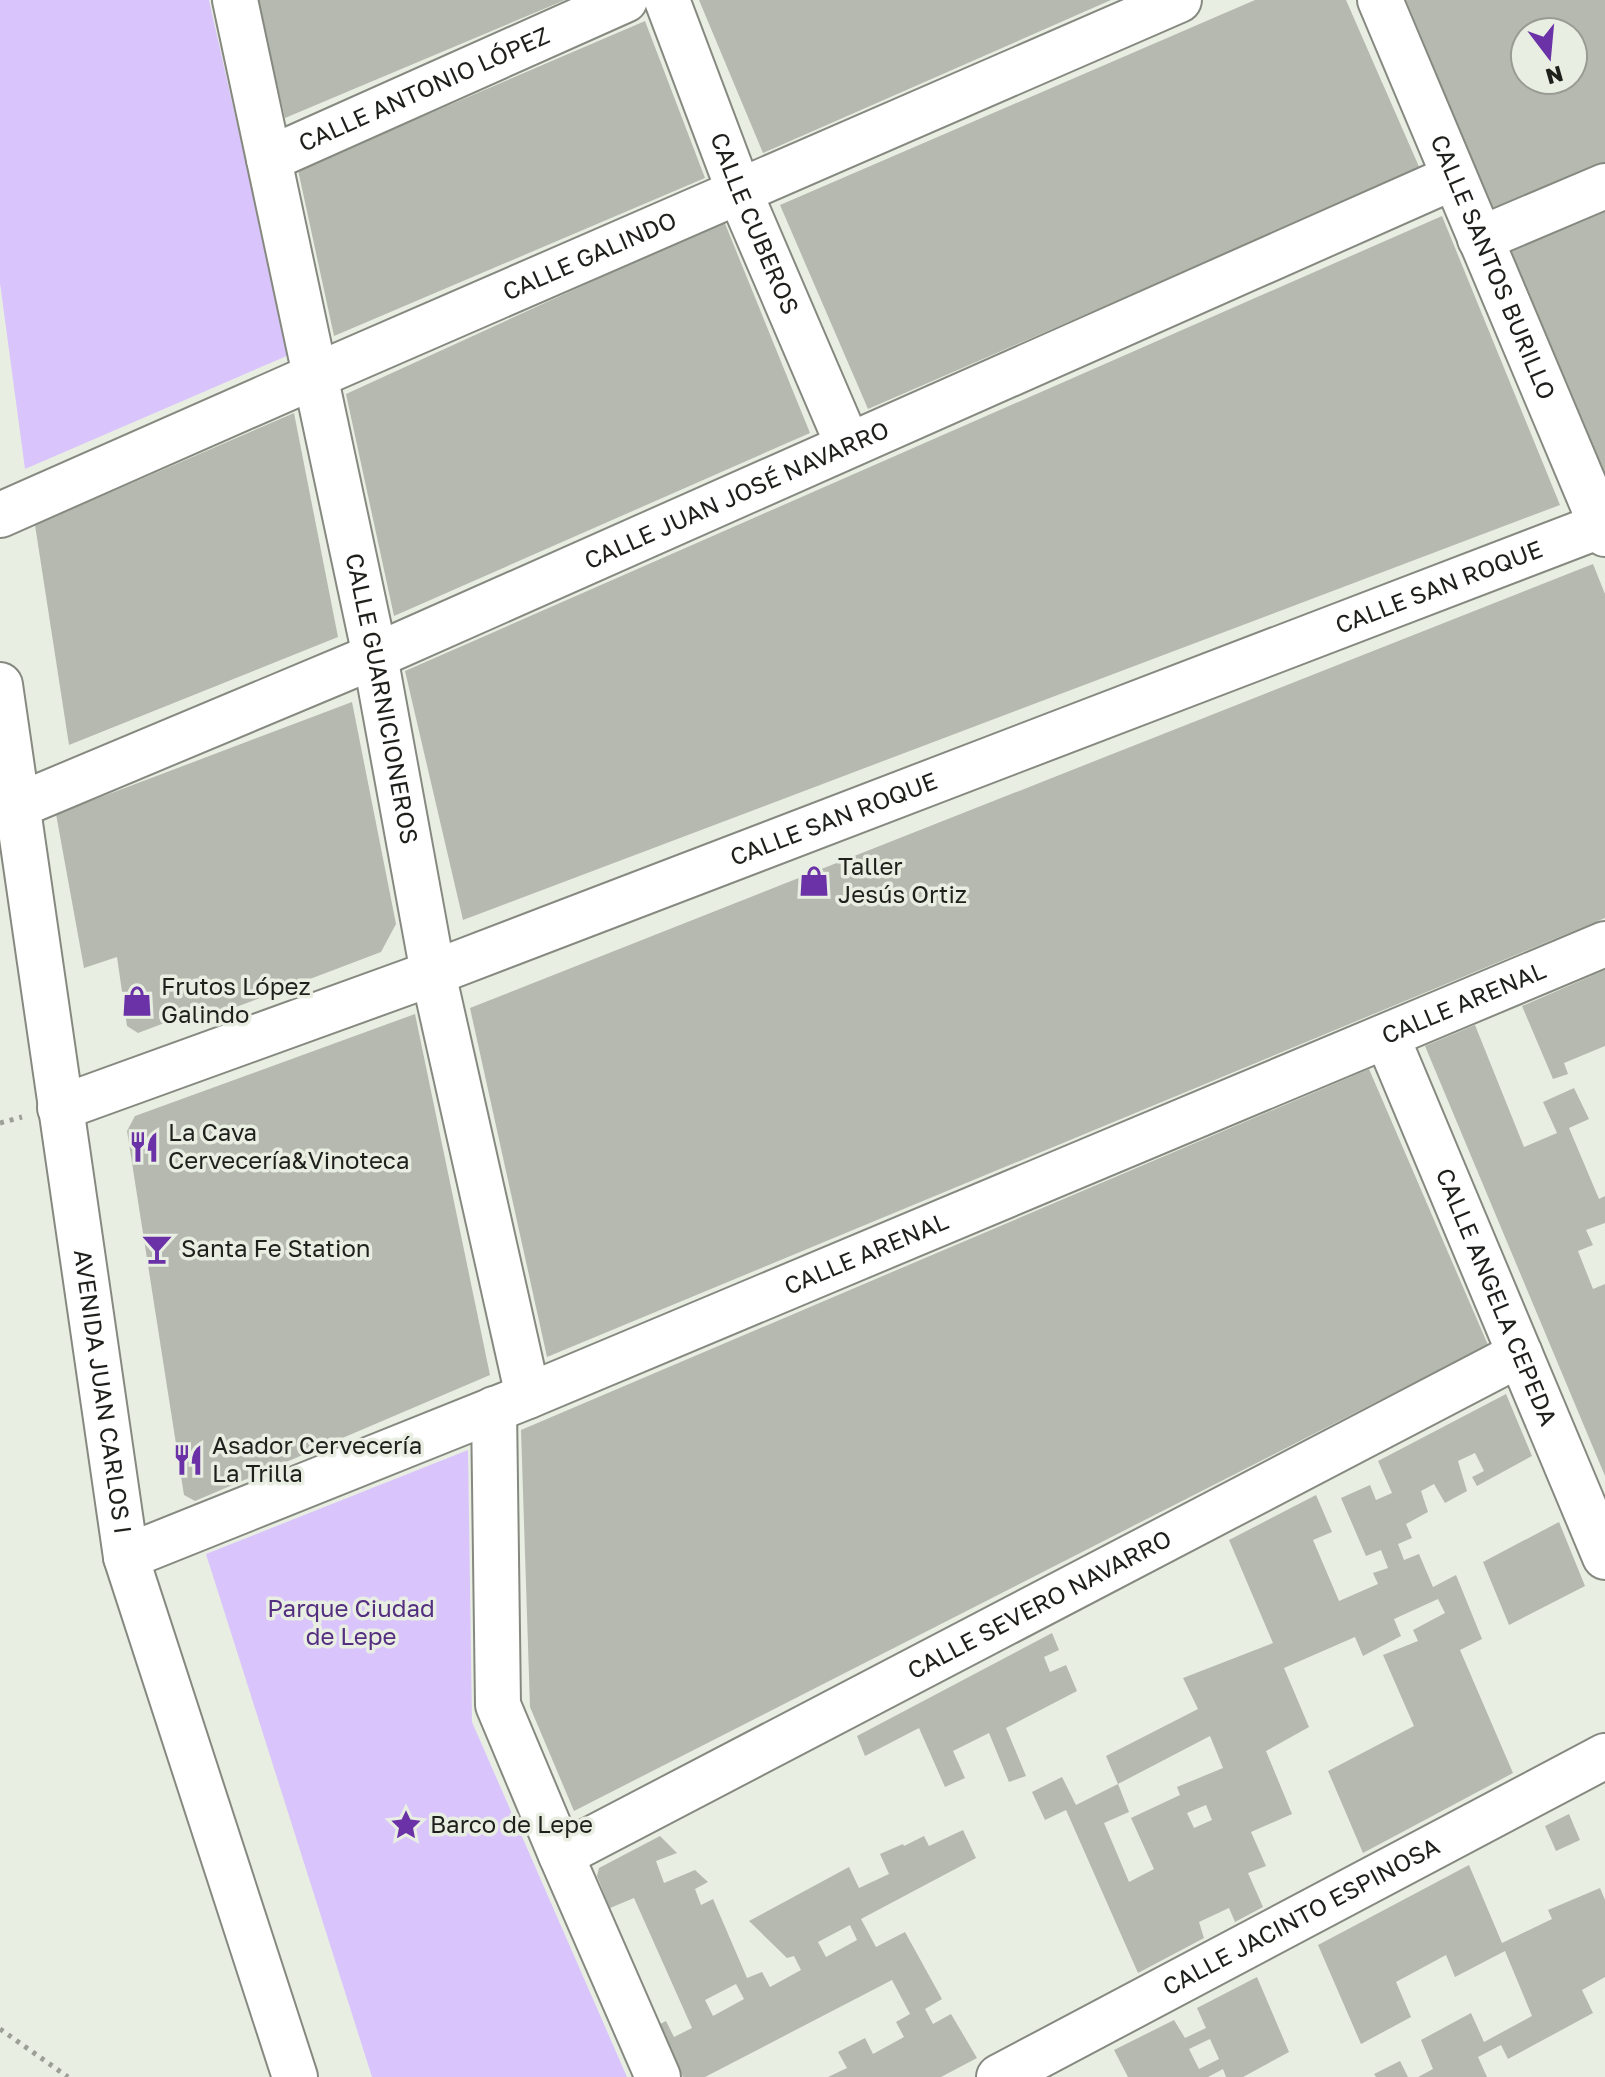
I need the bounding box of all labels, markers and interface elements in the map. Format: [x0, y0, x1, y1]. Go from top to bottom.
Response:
north arrow [1509, 16, 1589, 96]
street label: CALLE ANTONIO LÓPEZ [294, 20, 553, 157]
text: N [1543, 60, 1566, 91]
street label: CALLE CUBEROS [705, 128, 806, 318]
street label: CALLE SANTOS BURILLO [1425, 130, 1563, 403]
street label: CALLE GALINDO [498, 205, 681, 306]
street label: CALLE JUAN JOSÉ NAVARRO [579, 414, 893, 574]
street label: CALLE SAN ROQUE [1331, 533, 1546, 639]
street label: CALLE GUARNICIONEROS [340, 550, 425, 846]
street label: CALLE SAN ROQUE [726, 765, 941, 871]
place label: Taller Jesús Ortiz [838, 851, 967, 908]
shop icon: Taller Jesús Ortiz [797, 864, 831, 898]
street label: CALLE ARENAL [1377, 954, 1550, 1049]
place label: Frutos López Galindo [161, 971, 311, 1028]
shop icon: Frutos López Galindo [120, 984, 154, 1018]
place label: La Cava Cervecería&Vinoteca [168, 1117, 409, 1174]
restaurant icon: La Cava Cervecería&Vinoteca [127, 1130, 161, 1164]
street label: CALLE ANGELA CEPEDA [1431, 1164, 1564, 1429]
street label: CALLE ARENAL [779, 1205, 952, 1300]
bar icon: Santa Fe Station [140, 1232, 174, 1266]
place label: Santa Fe Station [181, 1233, 371, 1262]
street label: AVENIDA JUAN CARLOS I [69, 1247, 138, 1536]
place label: Asador Cervecería La Trilla [212, 1430, 422, 1487]
restaurant icon: Asador Cervecería La Trilla [171, 1443, 205, 1477]
street label: CALLE SEVERO NAVARRO [902, 1523, 1176, 1684]
park label: Parque Ciudad de Lepe [267, 1593, 435, 1650]
place icon: Barco de Lepe [389, 1808, 423, 1842]
place label: Barco de Lepe [430, 1809, 593, 1838]
street label: CALLE JACINTO ESPINOSA [1157, 1830, 1444, 2001]

